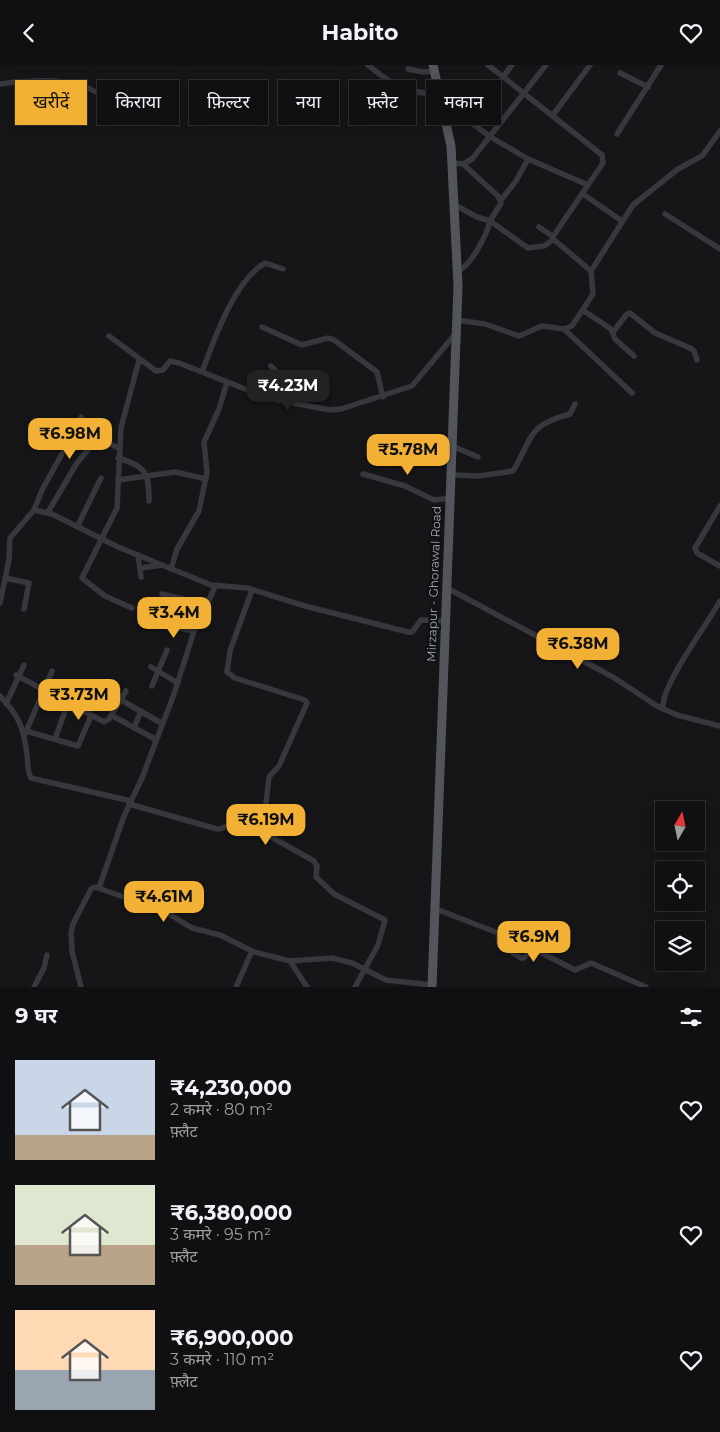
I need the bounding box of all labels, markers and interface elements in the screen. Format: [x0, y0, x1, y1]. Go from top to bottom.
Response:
icon: back [15, 19, 43, 47]
text: Habito [322, 19, 398, 46]
icon: heart [677, 19, 705, 47]
chip: खरीदें [15, 80, 87, 125]
chip: किराया [97, 80, 179, 125]
chip: फ़िल्टर [189, 80, 268, 125]
chip: नया [278, 80, 339, 125]
chip: फ़्लैट [349, 80, 416, 125]
chip: मकान [426, 80, 501, 125]
pin: ₹4.23M [247, 369, 329, 412]
text: ₹4.23M [258, 376, 318, 395]
pin: ₹6.98M [29, 417, 111, 460]
text: ₹6.98M [39, 424, 101, 443]
pin: ₹5.78M [367, 433, 449, 476]
text: ₹5.78M [378, 440, 438, 459]
street label: Mirzapur - Ghorawal Road [423, 506, 444, 662]
pin: ₹3.4M [139, 597, 209, 639]
text: ₹3.4M [148, 603, 200, 622]
pin: ₹6.38M [537, 627, 619, 670]
text: ₹6.38M [547, 634, 609, 653]
pin: ₹3.73M [38, 679, 120, 721]
text: ₹3.73M [49, 685, 109, 704]
north arrow [655, 801, 705, 851]
map controls [655, 801, 705, 971]
pin: ₹6.19M [225, 803, 307, 846]
text: ₹6.19M [237, 810, 295, 829]
button: locate [655, 861, 705, 911]
pin: ₹4.61M [123, 881, 205, 923]
text: ₹4.61M [135, 887, 193, 906]
pin: ₹6.9M [499, 921, 569, 963]
button: layers [655, 921, 705, 971]
text: ₹6.9M [508, 927, 560, 946]
text: 9 घर [15, 1003, 57, 1028]
icon: filters [677, 1003, 705, 1031]
text: ₹4,230,000 [170, 1075, 292, 1100]
icon: home [55, 1080, 115, 1140]
icon: heart [677, 1096, 705, 1124]
text: 2 कमरे · 80 m² [170, 1100, 273, 1119]
text: फ़्लैट [170, 1122, 198, 1141]
text: ₹6,380,000 [170, 1200, 292, 1225]
icon: home [55, 1205, 115, 1265]
icon: heart [677, 1221, 705, 1249]
text: 3 कमरे · 95 m² [170, 1225, 271, 1244]
text: फ़्लैट [170, 1247, 198, 1266]
text: ₹6,900,000 [170, 1325, 294, 1350]
icon: home [55, 1330, 115, 1390]
icon: heart [677, 1346, 705, 1374]
text: 3 कमरे · 110 m² [170, 1350, 274, 1369]
text: फ़्लैट [170, 1372, 198, 1391]

